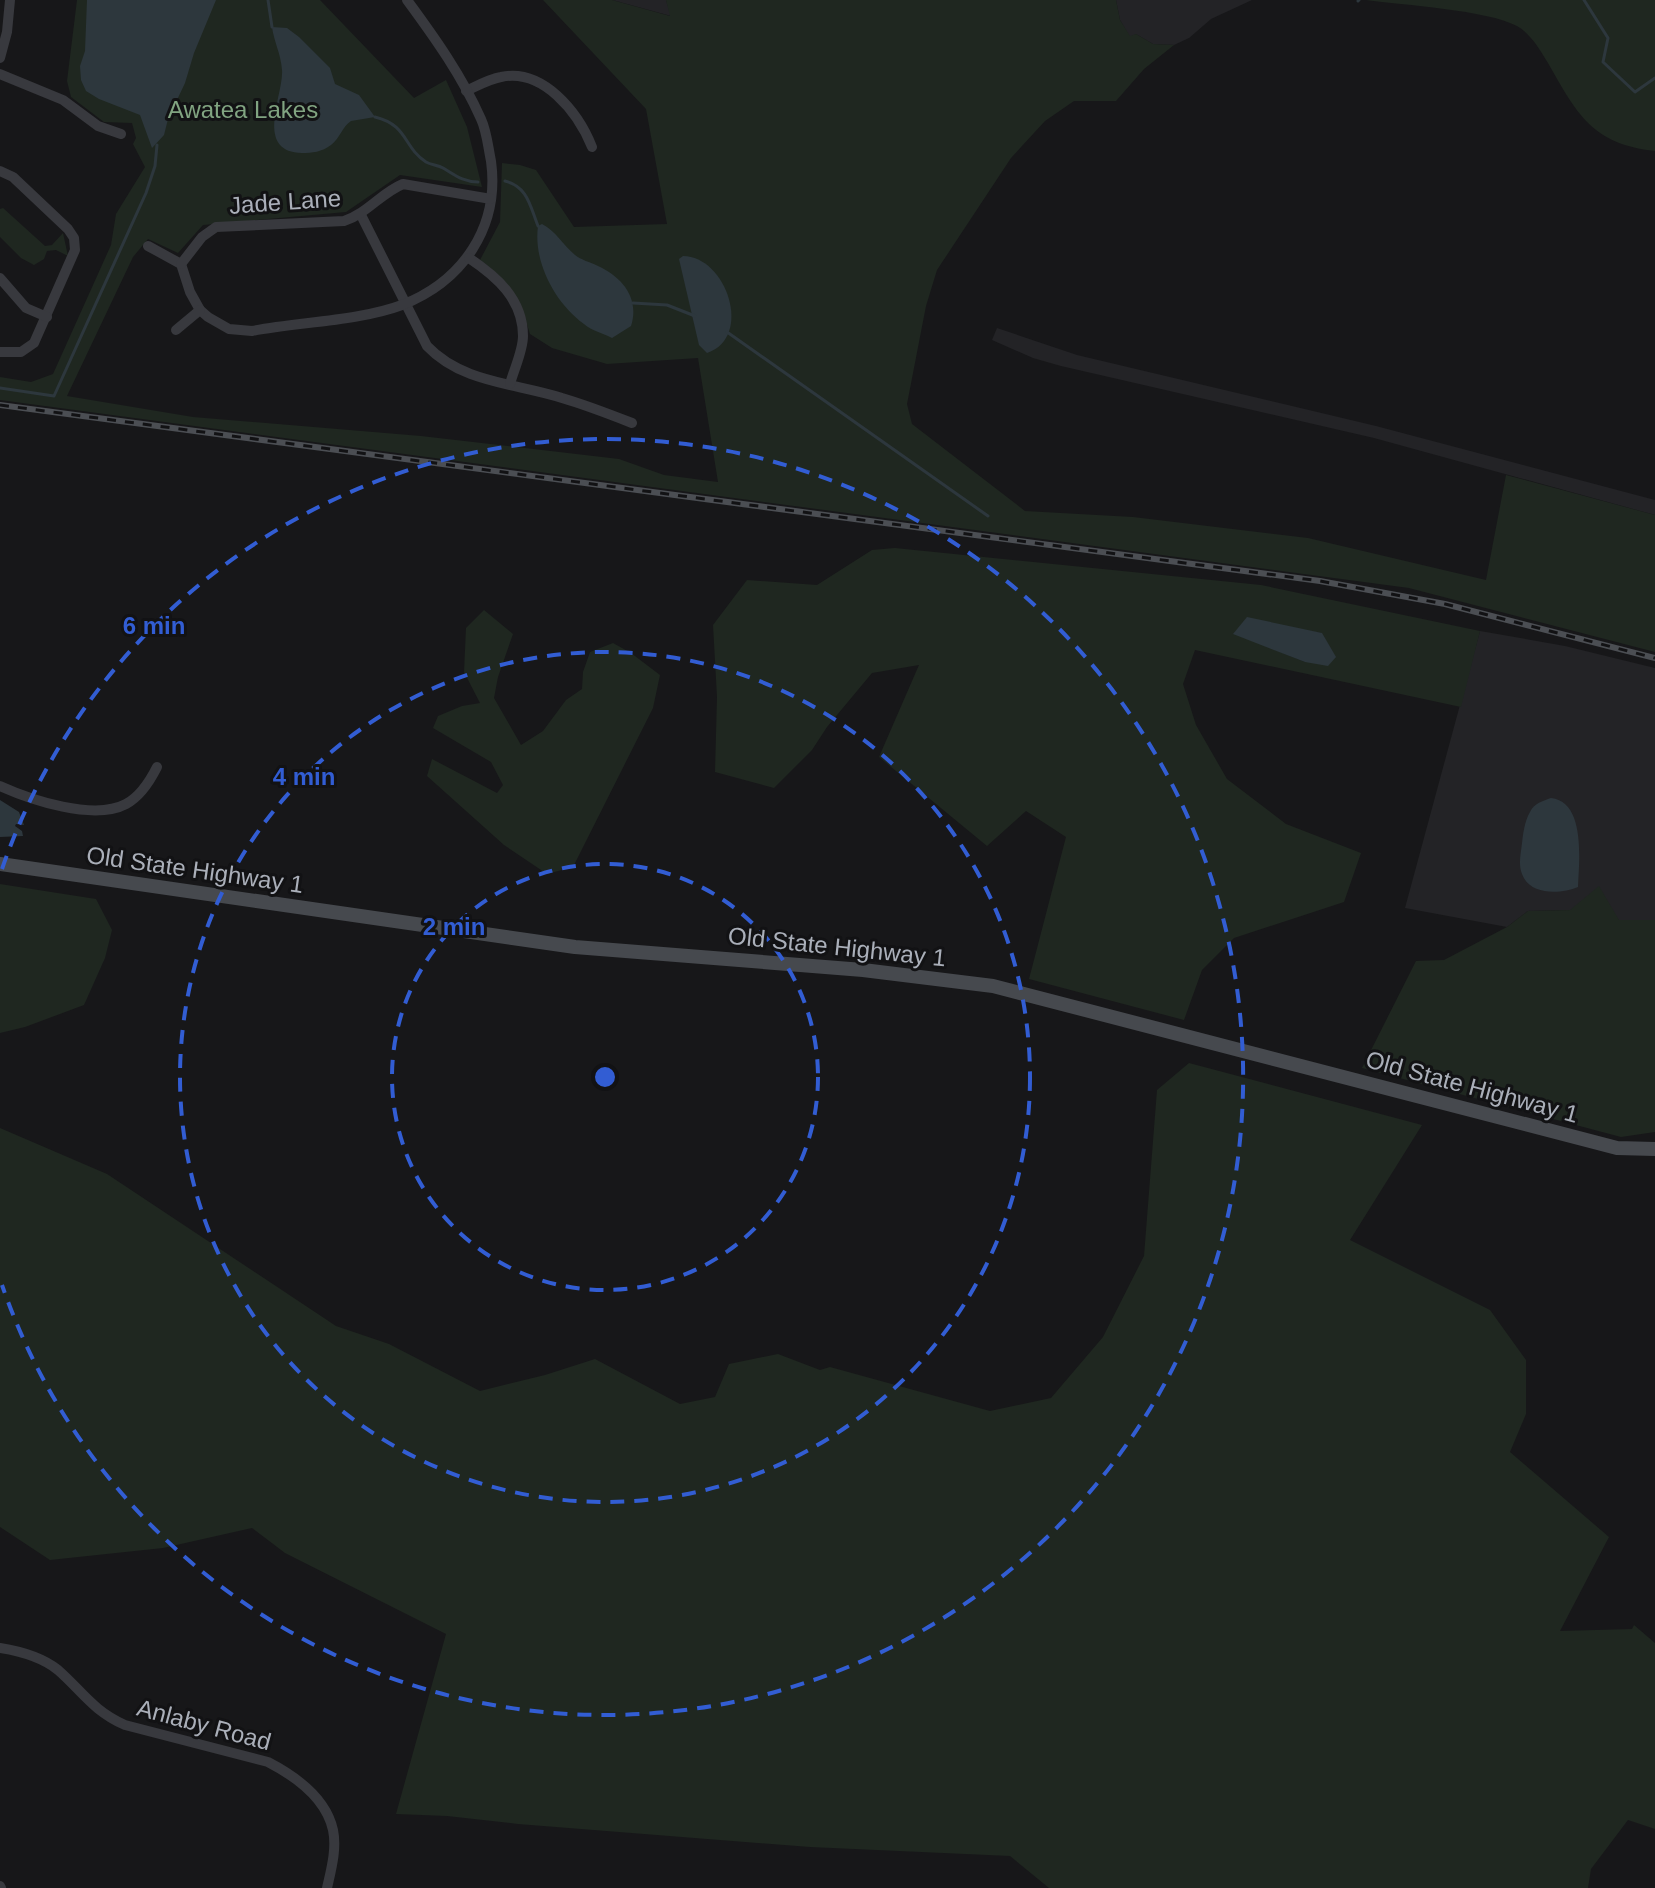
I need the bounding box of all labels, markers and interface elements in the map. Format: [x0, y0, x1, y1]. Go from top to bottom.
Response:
park label: Awatea Lakes [168, 96, 318, 123]
street label: Jade Lane [228, 184, 342, 219]
text: 6 min [123, 612, 185, 639]
text: 4 min [273, 763, 335, 790]
street label: Old State Highway 1 [85, 841, 305, 898]
text: 2 min [423, 913, 485, 940]
street label: Old State Highway 1 [727, 922, 947, 971]
street label: Old State Highway 1 [1363, 1045, 1581, 1128]
centre of rings [591, 1063, 619, 1091]
street label: Anlaby Road [134, 1694, 274, 1755]

